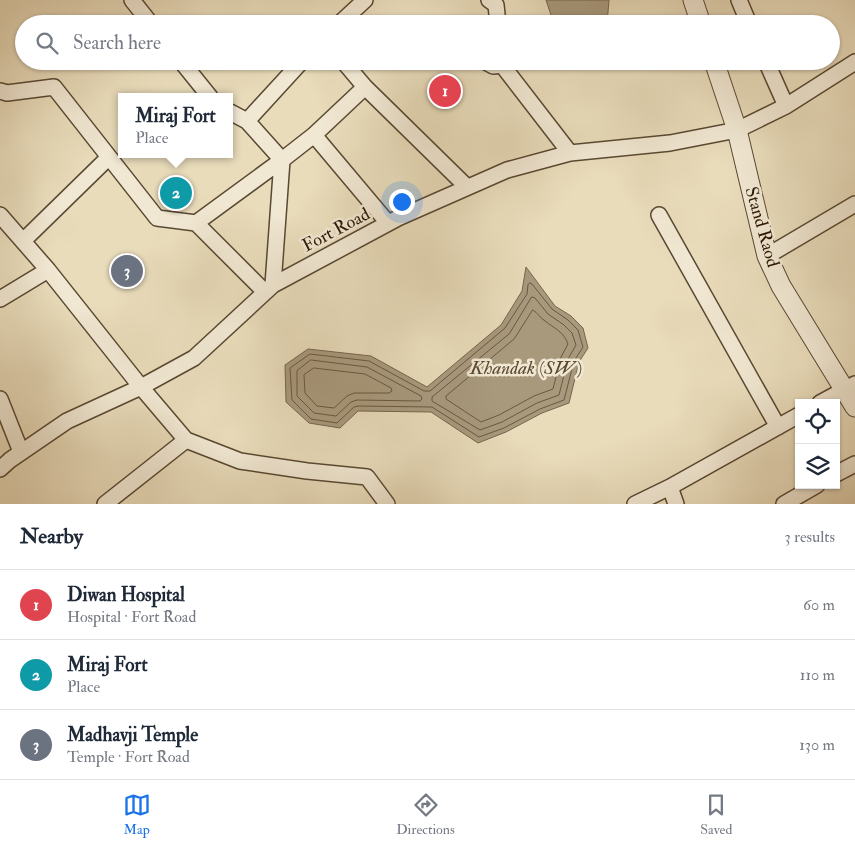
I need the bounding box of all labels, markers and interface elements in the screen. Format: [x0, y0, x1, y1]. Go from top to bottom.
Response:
search box [15, 15, 840, 70]
icon: search [33, 29, 61, 57]
text: Search here [73, 31, 161, 55]
pin: 1 [429, 72, 461, 110]
popup [118, 93, 233, 158]
text: Miraj Fort [135, 104, 216, 128]
text: Place [135, 128, 168, 148]
pin: 2 [160, 174, 192, 212]
street label: Stand Raod [740, 184, 785, 270]
your location [389, 189, 415, 215]
street label: Fort Road [298, 203, 374, 257]
pin: 3 [111, 252, 143, 290]
water label: Khandak (SW) [469, 356, 582, 380]
map controls [795, 399, 840, 489]
button: locate [795, 399, 840, 444]
button: layers [795, 444, 840, 489]
text: Nearby [20, 523, 83, 550]
text: 3 results [784, 527, 835, 547]
text: Diwan Hospital [67, 583, 185, 607]
text: 1 [33, 595, 39, 615]
text: 60 m [803, 595, 835, 615]
text: Hospital · Fort Road [67, 607, 196, 627]
text: Miraj Fort [67, 653, 148, 677]
text: 2 [32, 665, 40, 685]
text: 110 m [800, 665, 835, 685]
text: Place [67, 677, 100, 697]
text: Madhavji Temple [67, 723, 198, 747]
text: 3 [33, 735, 39, 755]
text: 130 m [799, 735, 835, 755]
text: Temple · Fort Road [67, 747, 190, 767]
tab: Map [123, 791, 151, 838]
tab: Directions [396, 791, 455, 838]
tab: Saved [700, 791, 732, 838]

